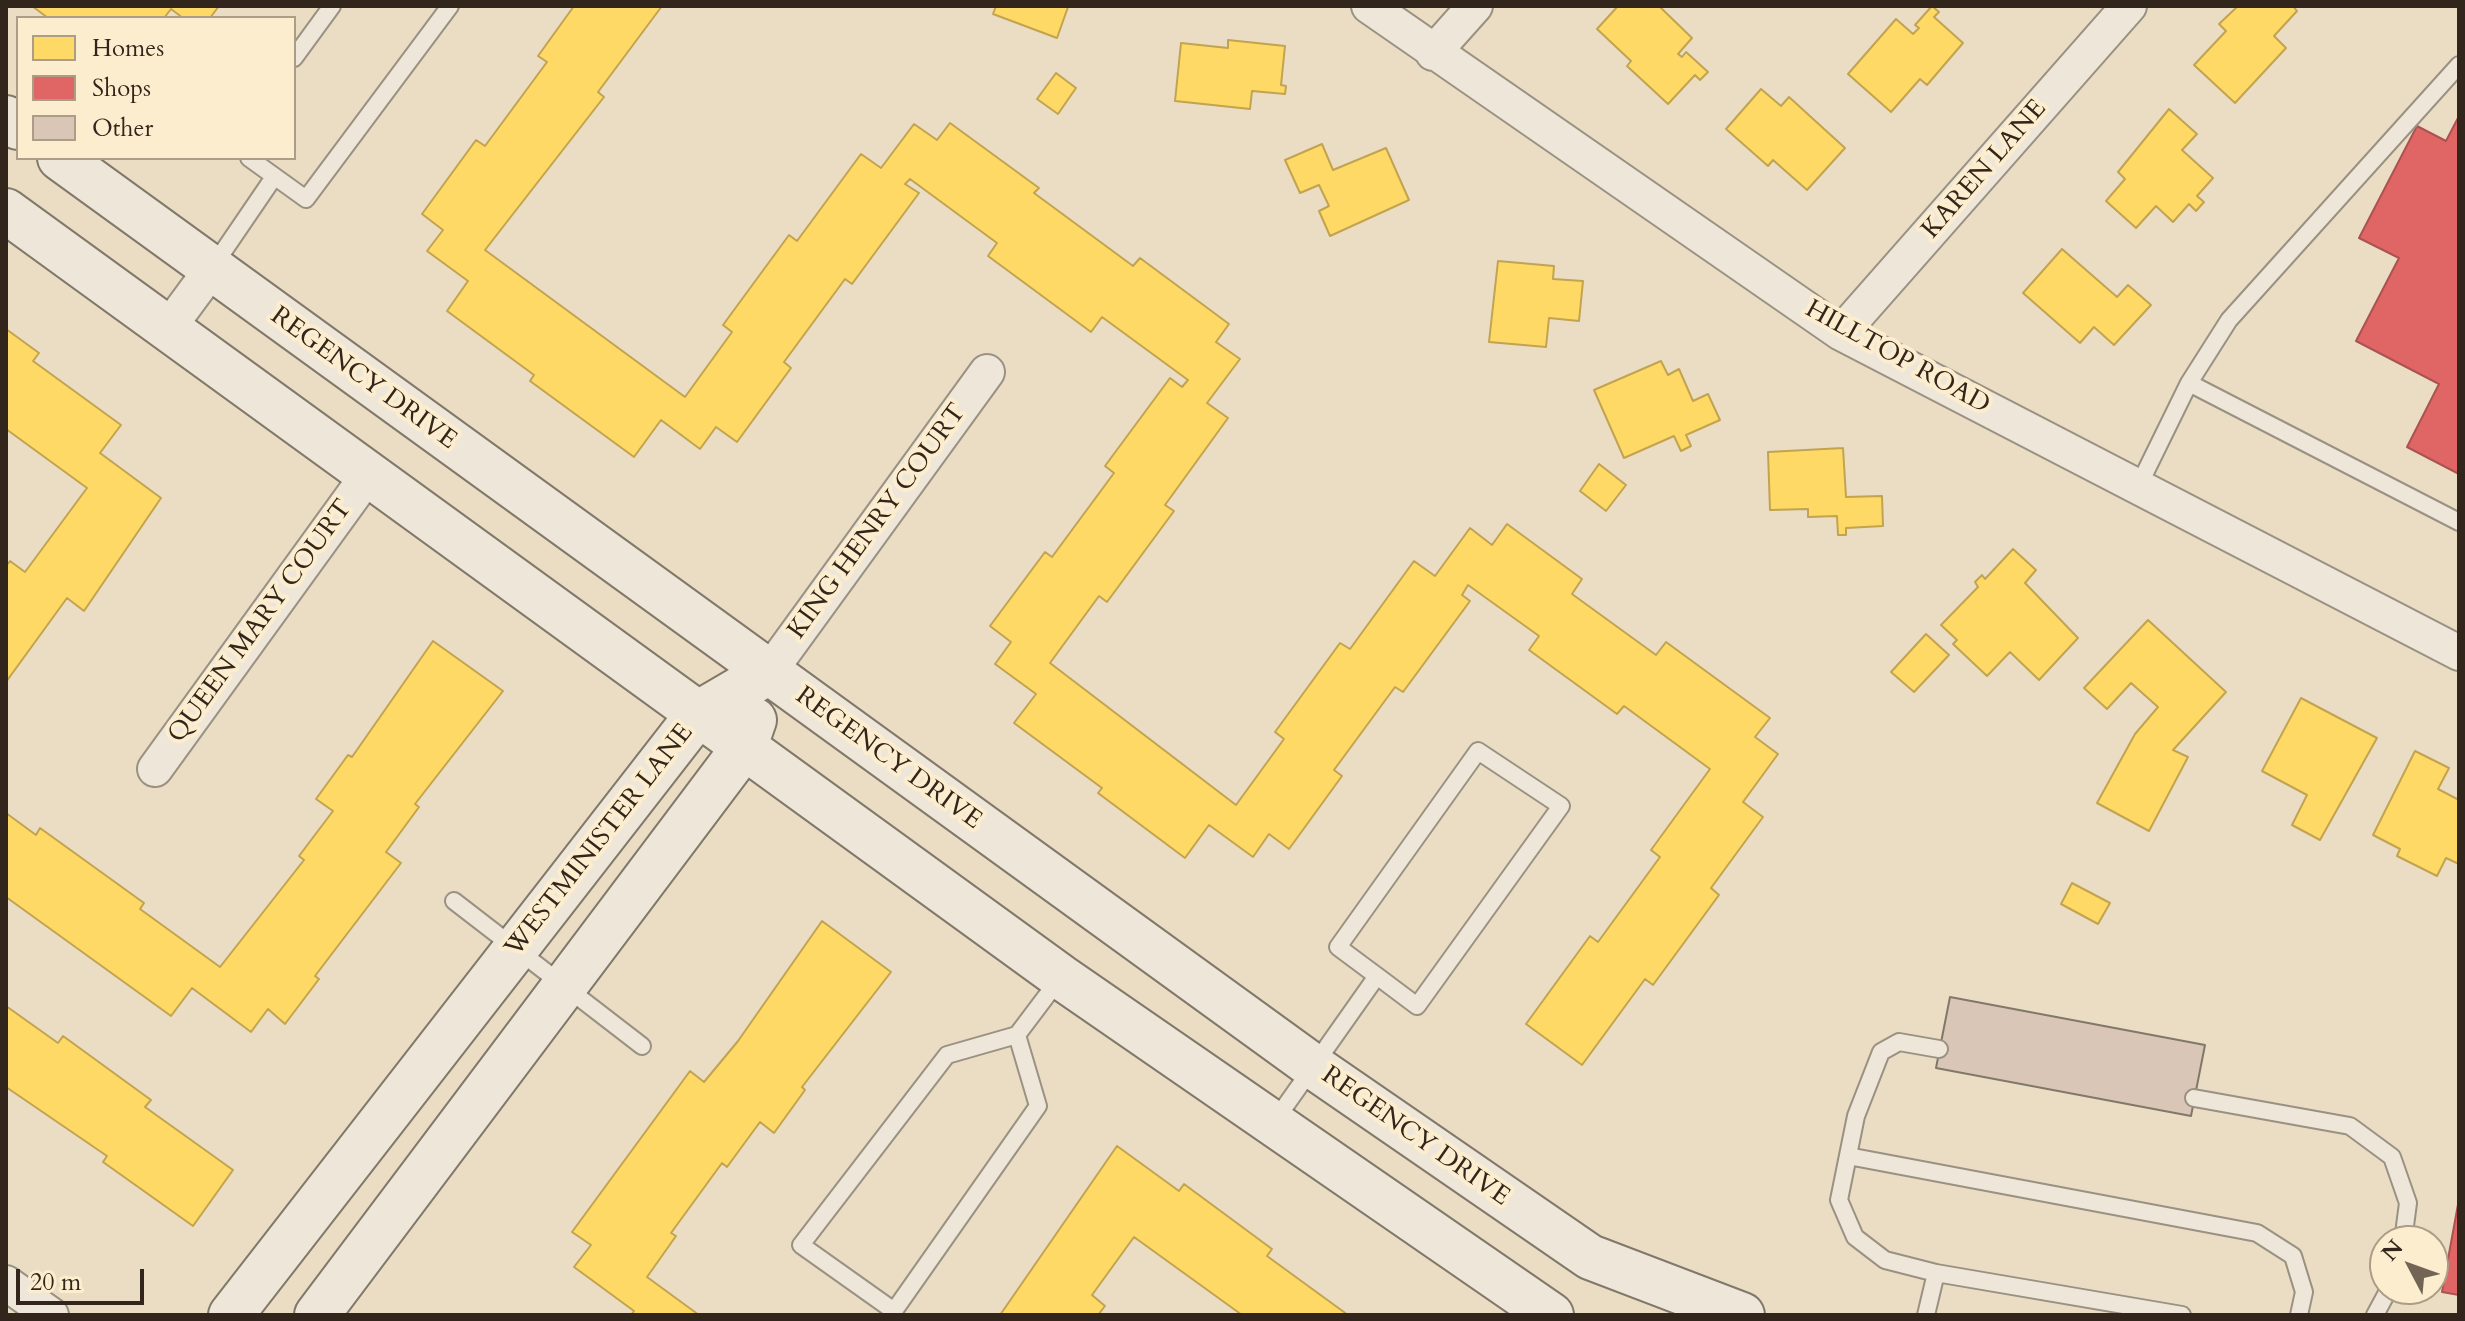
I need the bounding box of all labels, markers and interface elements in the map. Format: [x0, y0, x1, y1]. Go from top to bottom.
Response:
legend [16, 16, 296, 160]
text: Homes [92, 32, 164, 65]
text: Shops [92, 72, 151, 105]
street label: KAREN LANE [1916, 94, 2054, 246]
text: Other [92, 112, 153, 145]
street label: HILLTOP ROAD [1799, 294, 1995, 422]
street label: REGENCY DRIVE [264, 301, 462, 457]
street label: KING HENRY COURT [782, 398, 974, 646]
street label: QUEEN MARY COURT [162, 494, 360, 750]
street label: REGENCY DRIVE [789, 681, 987, 837]
street label: WESTMINISTER LANE [499, 718, 701, 964]
street label: REGENCY DRIVE [1315, 1060, 1515, 1214]
north arrow [2369, 1225, 2449, 1305]
text: N [2375, 1234, 2410, 1268]
scale bar [20, 1253, 148, 1303]
text: 20 m [30, 1266, 81, 1299]

